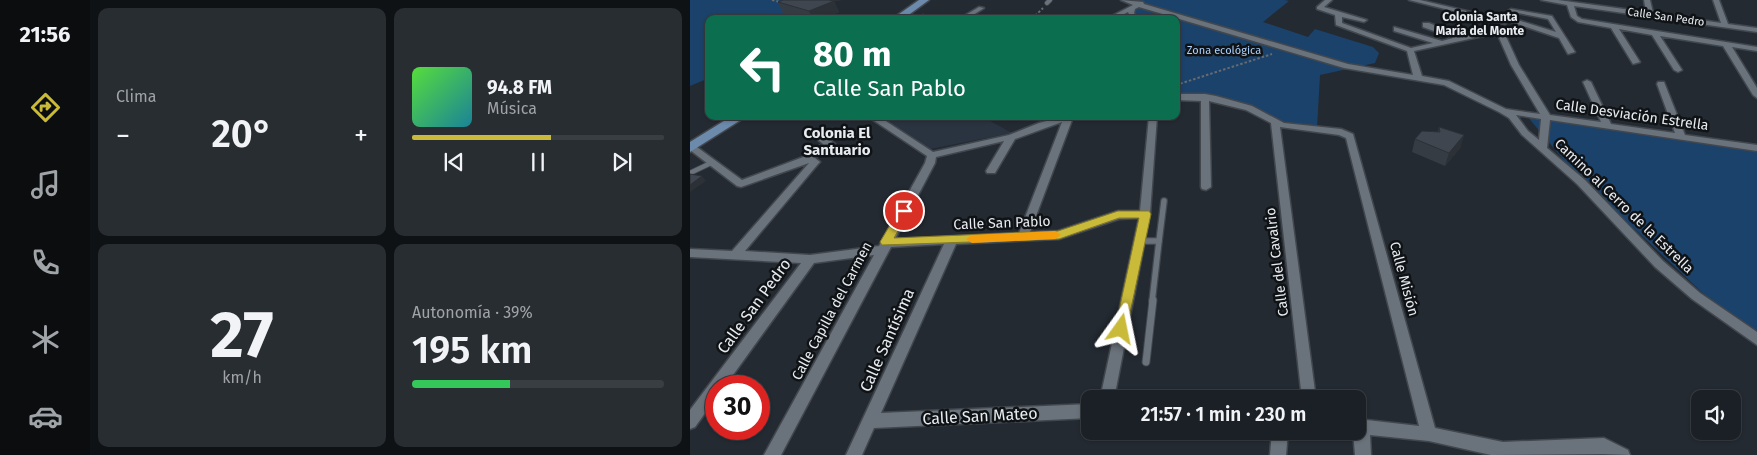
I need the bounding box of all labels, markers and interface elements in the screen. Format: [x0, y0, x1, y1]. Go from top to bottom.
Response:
street label: Calle San Pedro [1627, 5, 1705, 29]
district label: Colonia Santa María del Monte [1436, 10, 1525, 38]
text: 21:56 [20, 21, 70, 48]
text: 80 m [813, 33, 892, 75]
icon: left [730, 35, 795, 100]
park label: Zona ecológica [1187, 44, 1261, 57]
text: Calle San Pablo [813, 75, 966, 102]
text: 94.8 FM [487, 76, 552, 99]
text: Clima [116, 87, 156, 106]
icon: directions [28, 90, 63, 125]
street label: Calle Desviación Estrella [1554, 96, 1710, 134]
text: Música [487, 99, 537, 118]
text: 20° [211, 111, 273, 157]
text: − [116, 119, 130, 152]
text: + [354, 119, 368, 152]
district label: Colonia El Santuario [803, 124, 871, 159]
street label: Camino al Cerro de la Estrella [1551, 135, 1697, 277]
icon: previous [440, 148, 468, 176]
icon: pause [524, 148, 552, 176]
icon: next [608, 148, 636, 176]
icon: music [28, 167, 63, 202]
pin [883, 190, 925, 232]
icon: arrive [890, 197, 918, 225]
street label: Calle del Cavalrio [1262, 207, 1292, 317]
street label: Calle San Pablo [953, 213, 1051, 233]
street label: Calle Capilla del Carmen [788, 239, 876, 383]
street label: Calle Misión [1386, 240, 1422, 318]
icon: phone [28, 245, 63, 280]
street label: Calle San Pedro [713, 255, 795, 357]
street label: Calle Santísima [856, 285, 918, 395]
text: 27 [210, 296, 274, 374]
position arrow [1094, 302, 1146, 354]
text: Autonomía · 39% [412, 303, 533, 322]
icon: climate [28, 322, 63, 357]
text: 195 km [412, 327, 532, 373]
text: km/h [222, 368, 262, 387]
speed limit sign: 30 [705, 375, 770, 440]
map controls [1691, 390, 1741, 440]
button: sound [1691, 390, 1741, 440]
icon: car [28, 399, 63, 434]
street label: Calle San Mateo [922, 403, 1038, 429]
text: 21:57 · 1 min · 230 m [1141, 403, 1306, 426]

